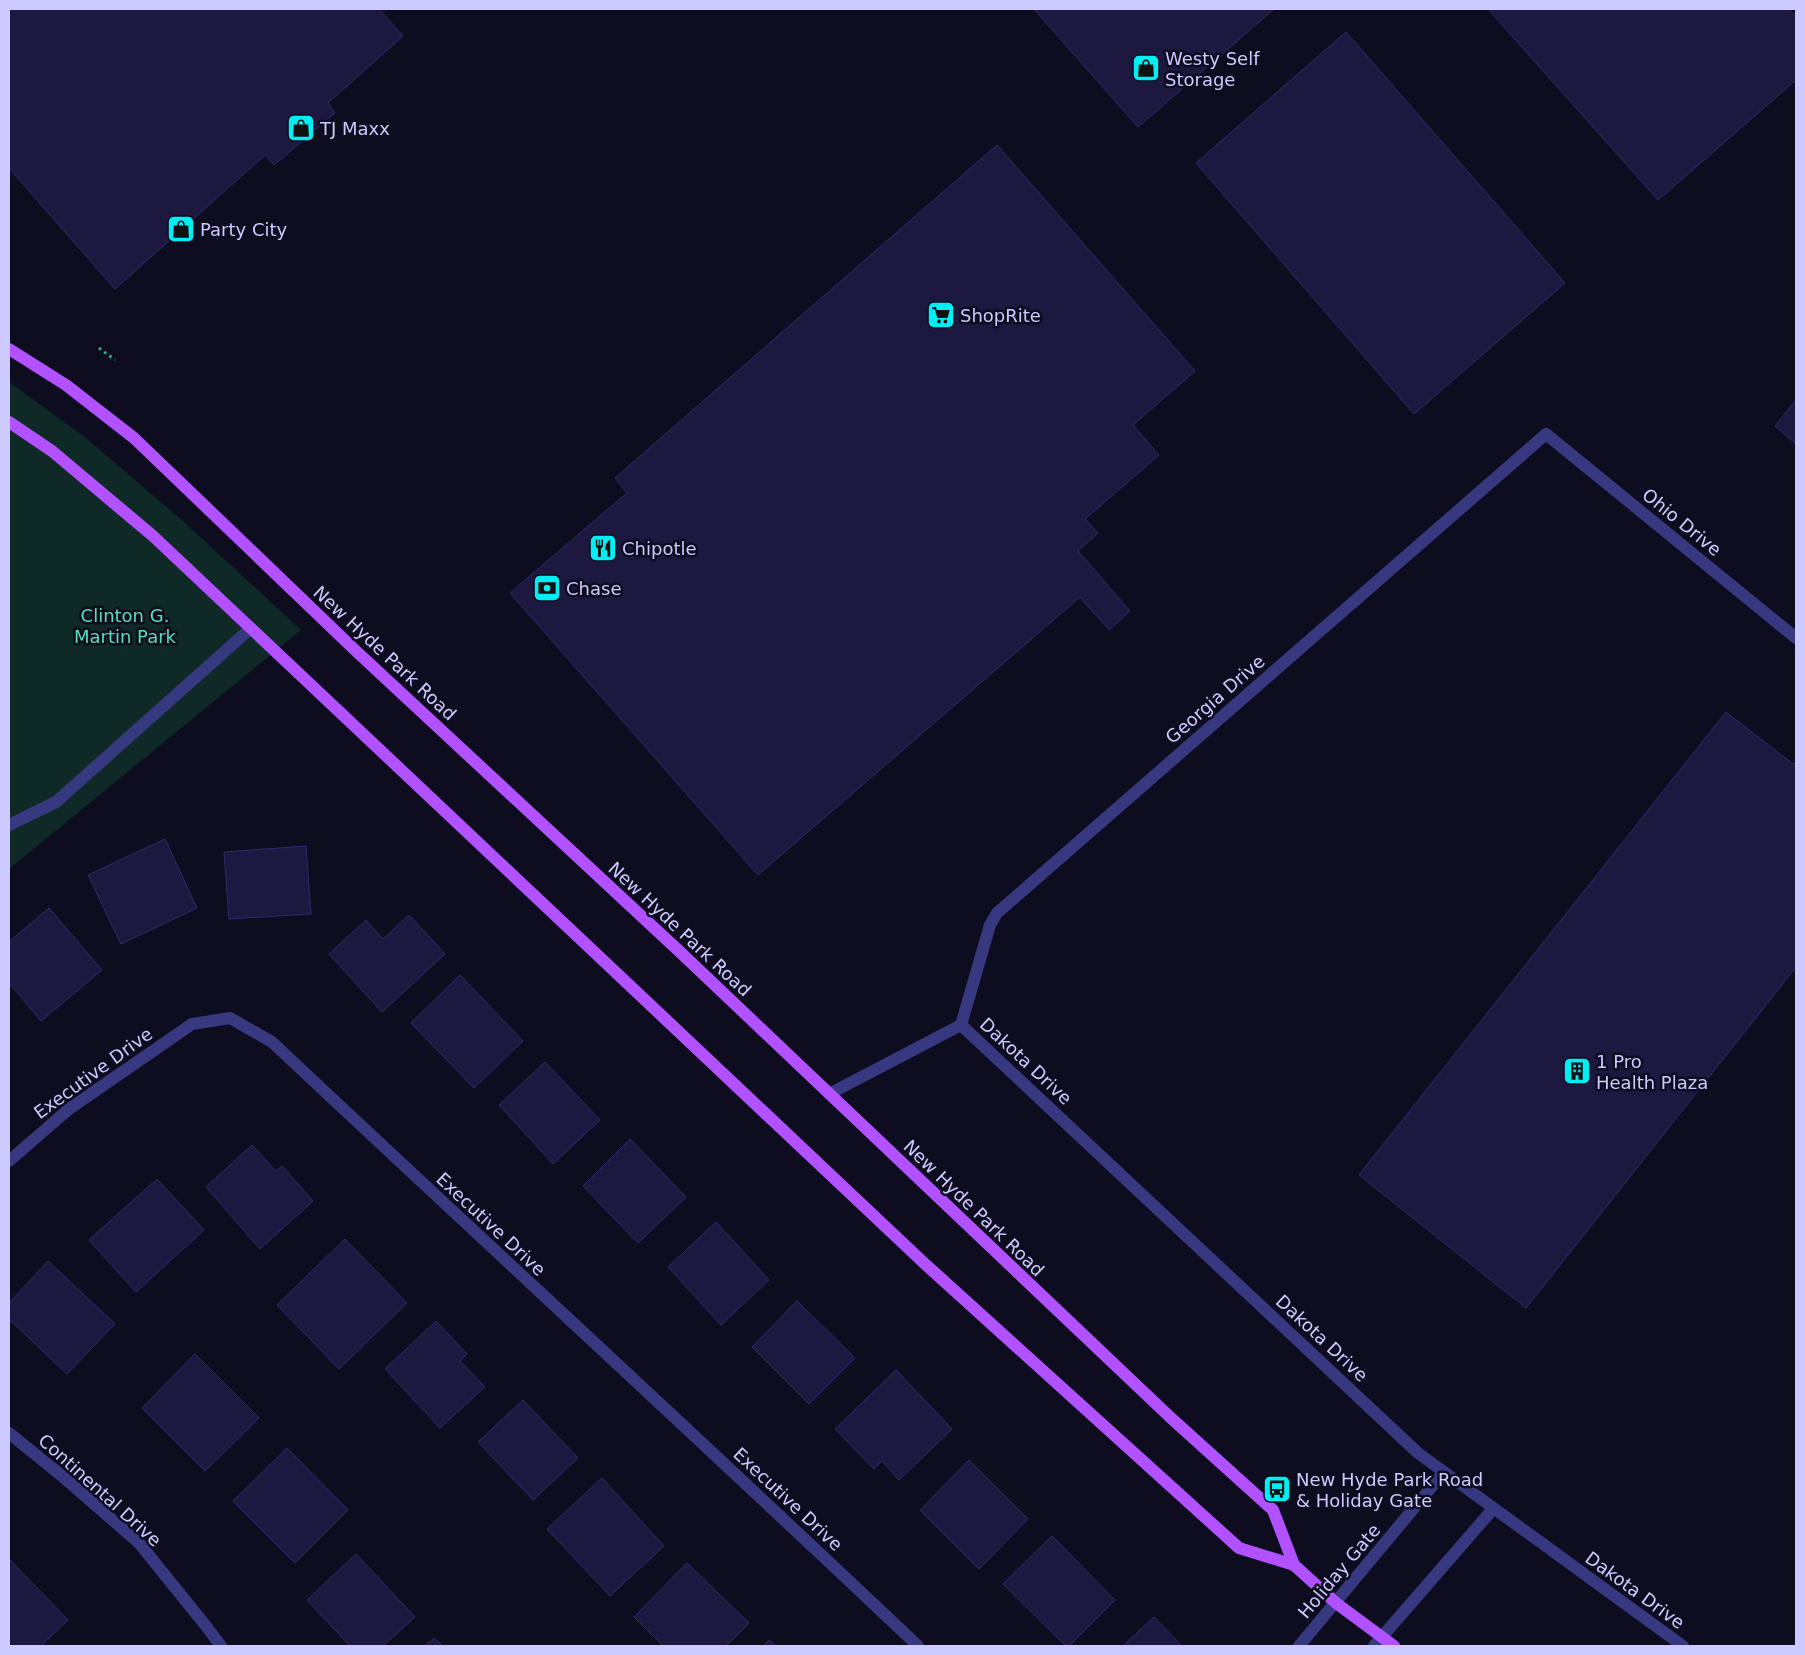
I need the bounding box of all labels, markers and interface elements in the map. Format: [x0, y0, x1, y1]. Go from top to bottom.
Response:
place label: Westy Self Storage [1165, 48, 1260, 90]
shop icon: Westy Self Storage [1131, 53, 1161, 83]
shop icon: TJ Maxx [286, 113, 316, 143]
place label: TJ Maxx [319, 118, 390, 139]
shop icon: Party City [166, 214, 196, 244]
place label: Party City [200, 219, 288, 240]
supermarket icon: ShopRite [926, 300, 956, 330]
place label: ShopRite [960, 305, 1041, 326]
street label: Ohio Drive [1638, 484, 1726, 560]
restaurant icon: Chipotle [588, 533, 618, 563]
place label: Chipotle [622, 538, 697, 559]
bank icon: Chase [532, 573, 562, 603]
place label: Chase [566, 578, 621, 599]
street label: New Hyde Park Road [309, 581, 461, 725]
park label: Clinton G. Martin Park [74, 605, 177, 647]
street label: Georgia Drive [1161, 650, 1269, 748]
street label: New Hyde Park Road [604, 857, 756, 1001]
street label: Dakota Drive [976, 1013, 1076, 1109]
street label: Executive Drive [30, 1023, 156, 1123]
place label: 1 Pro Health Plaza [1596, 1051, 1708, 1093]
building icon: 1 Pro Health Plaza [1562, 1056, 1592, 1086]
street label: New Hyde Park Road [899, 1135, 1049, 1281]
street label: Executive Drive [432, 1168, 550, 1280]
street label: Dakota Drive [1272, 1290, 1372, 1386]
street label: Continental Drive [34, 1429, 166, 1551]
street label: Executive Drive [729, 1443, 847, 1555]
place label: New Hyde Park Road & Holiday Gate [1296, 1469, 1483, 1511]
bus stop icon: New Hyde Park Road & Holiday Gate [1262, 1474, 1292, 1504]
street label: Holiday Gate [1294, 1520, 1384, 1622]
street label: Dakota Drive [1581, 1547, 1689, 1633]

